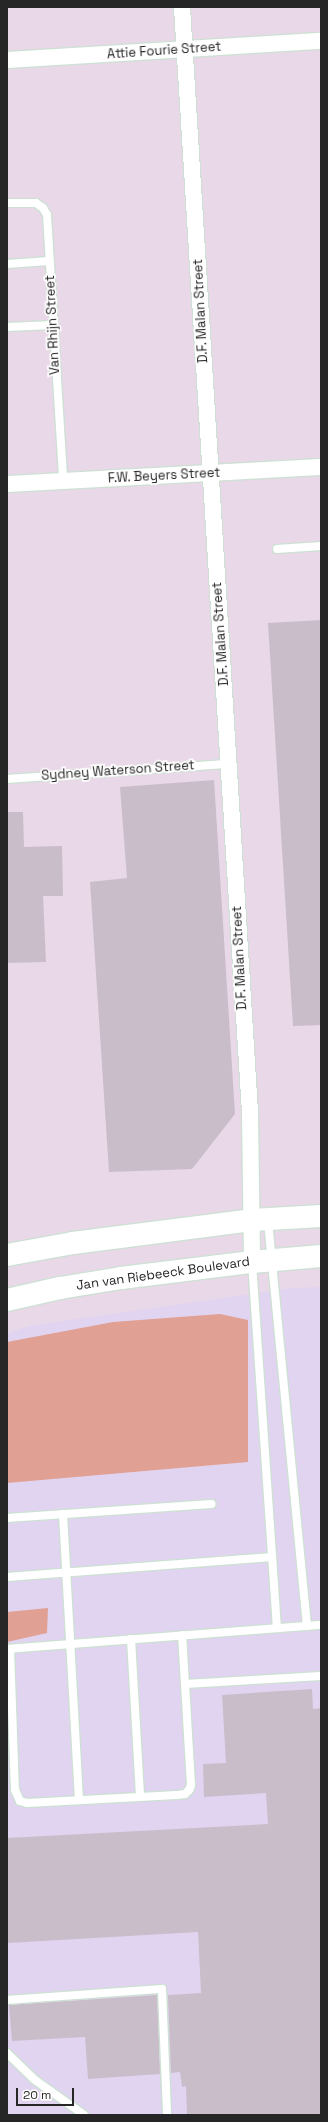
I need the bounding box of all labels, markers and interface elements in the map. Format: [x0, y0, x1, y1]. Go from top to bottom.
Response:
street label: Attie Fourie Street [106, 39, 222, 63]
street label: D.F. Malan Street [190, 258, 212, 364]
street label: Van Rhijn Street [43, 275, 63, 375]
street label: F.W. Beyers Street [107, 465, 221, 487]
street label: D.F. Malan Street [210, 581, 232, 687]
street label: Sydney Waterson Street [41, 758, 195, 784]
street label: D.F. Malan Street [229, 905, 251, 1011]
street label: Jan van Riebeeck Boulevard [75, 1254, 251, 1294]
scale bar [18, 2080, 76, 2106]
text: 20 m [23, 2087, 51, 2103]

